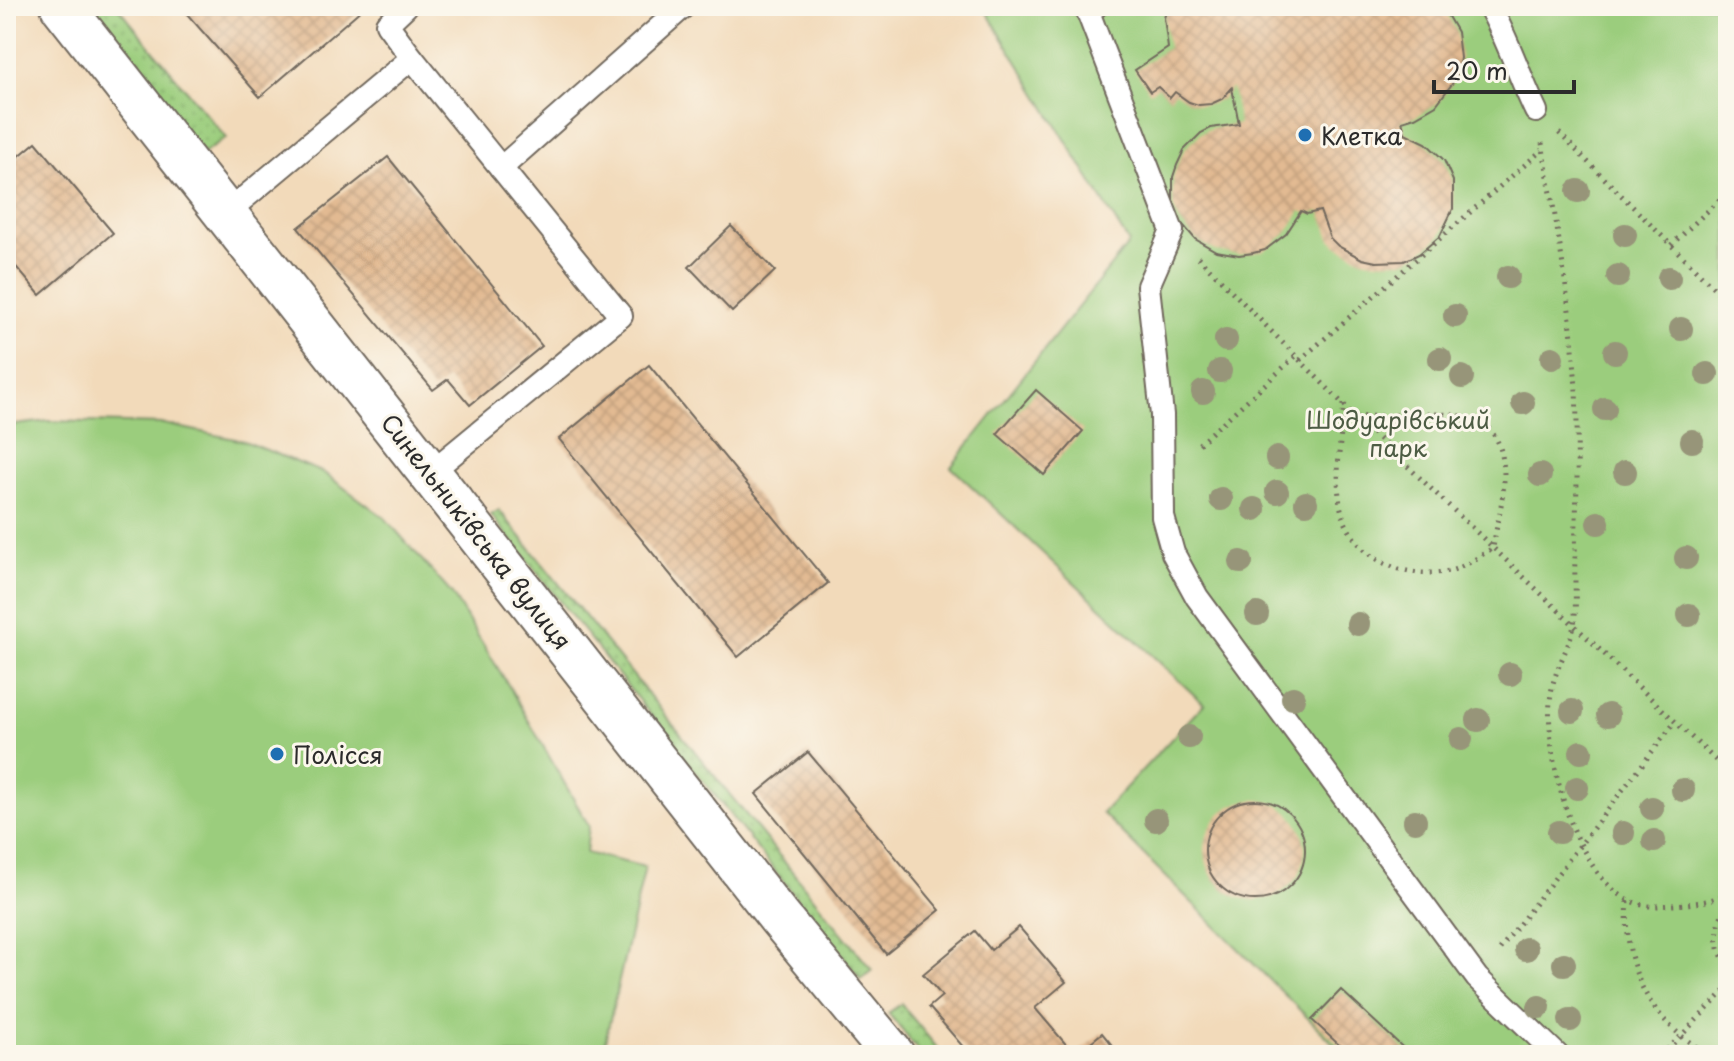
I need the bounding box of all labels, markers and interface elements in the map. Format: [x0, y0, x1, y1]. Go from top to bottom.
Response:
scale bar [1434, 44, 1574, 94]
text: 20 m [1446, 52, 1508, 88]
place label: Клетка [1321, 117, 1402, 153]
marker: Клетка [1296, 126, 1314, 144]
park label: Шодуарівський парк [1306, 401, 1490, 465]
street label: Синельниківська вулиця [373, 405, 581, 657]
place label: Полісся [293, 736, 383, 772]
marker: Полісся [268, 745, 286, 763]

